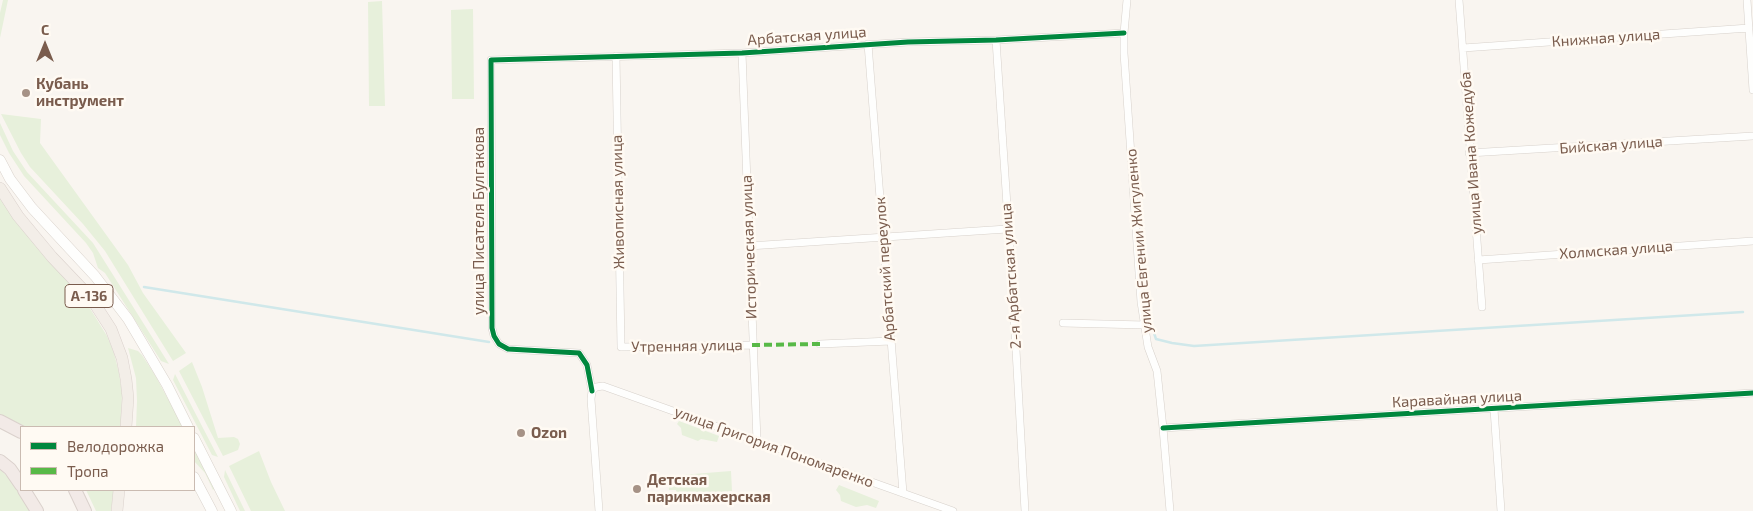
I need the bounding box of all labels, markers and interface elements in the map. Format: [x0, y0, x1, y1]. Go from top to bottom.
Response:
north arrow [20, 20, 70, 70]
text: С [41, 21, 49, 38]
street label: Арбатская улица [747, 23, 867, 49]
street label: Книжная улица [1551, 25, 1661, 51]
street label: улица Ивана Кожедуба [1456, 71, 1486, 235]
place label: Кубань инструмент [36, 75, 124, 110]
marker: Кубань инструмент [20, 87, 32, 99]
street label: улица Писателя Булгакова [470, 127, 488, 315]
street label: Бийская улица [1559, 132, 1663, 158]
street label: Живописная улица [608, 135, 628, 269]
street label: улица Евгении Жигуленко [1122, 148, 1156, 334]
street label: Историческая улица [737, 175, 761, 319]
street label: Арбатский переулок [871, 196, 899, 342]
street label: 2-я Арбатская улица [997, 203, 1025, 349]
street label: Холмская улица [1558, 237, 1674, 263]
road number: А-136 [65, 284, 113, 308]
street label: Утренняя улица [631, 336, 743, 356]
street label: Каравайная улица [1392, 387, 1522, 411]
street label: улица Григория Пономаренко [672, 402, 876, 492]
place label: Ozon [531, 424, 567, 442]
legend [20, 426, 195, 491]
marker: Ozon [515, 427, 527, 439]
text: Велодорожка [67, 437, 164, 455]
text: Тропа [67, 462, 109, 480]
place label: Детская парикмахерская [647, 471, 771, 506]
marker: Детская парикмахерская [631, 483, 643, 495]

